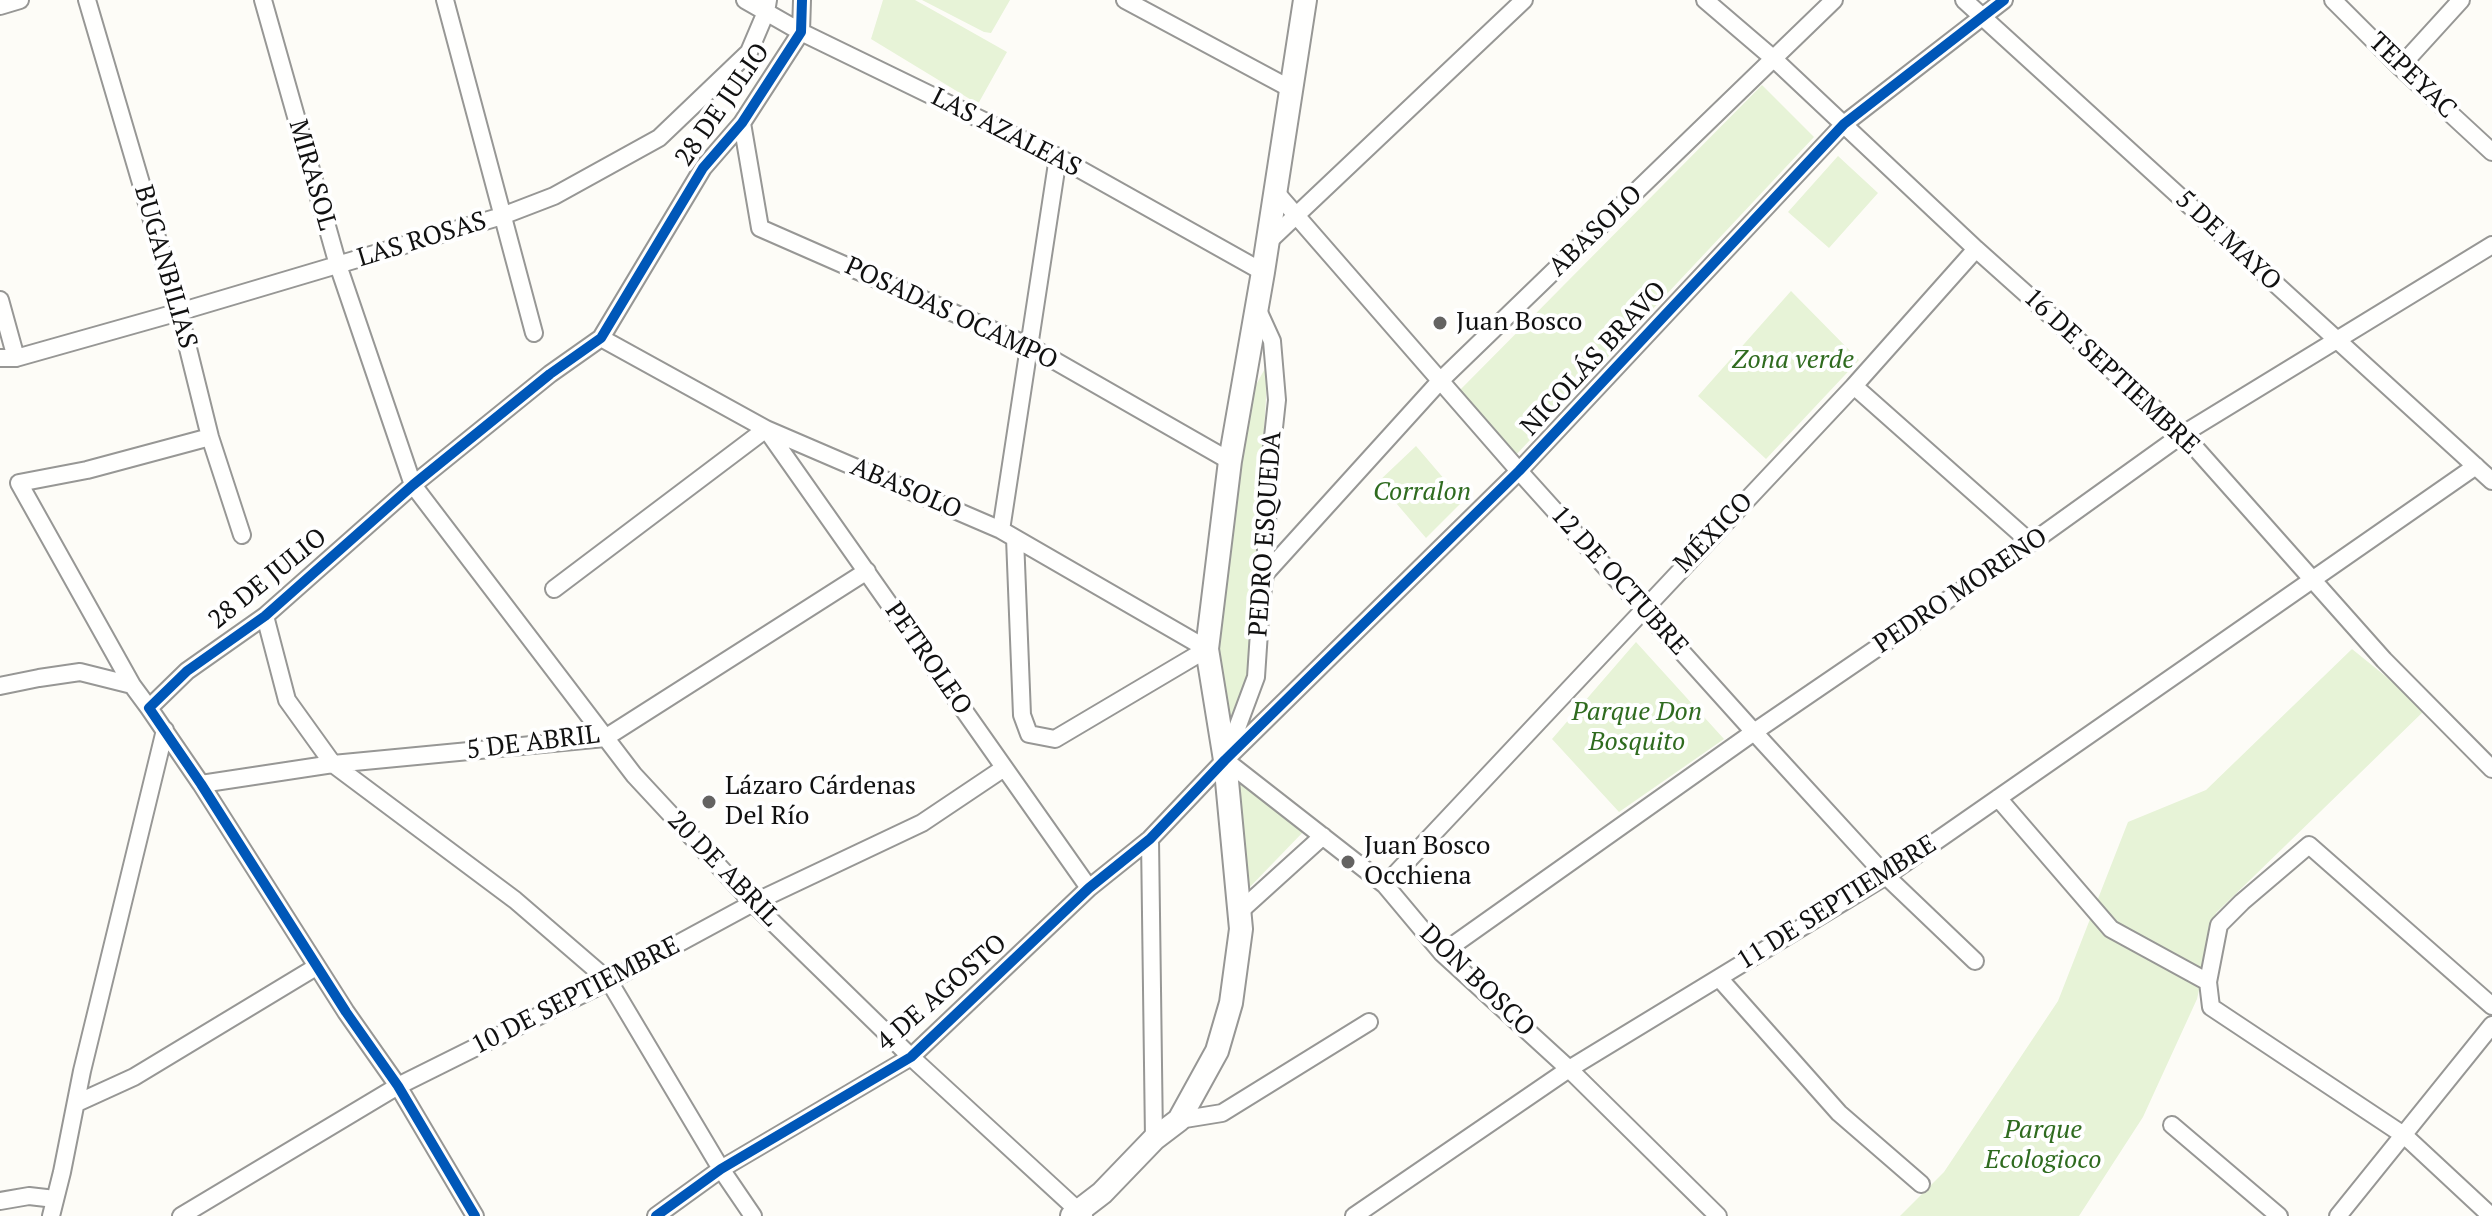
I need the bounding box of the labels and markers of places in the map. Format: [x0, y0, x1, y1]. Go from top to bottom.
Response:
place label: Juan Bosco [1456, 307, 1582, 339]
marker: Juan Bosco [1431, 314, 1449, 332]
place label: Lázaro Cárdenas Del Río [725, 771, 916, 832]
marker: Lázaro Cárdenas Del Río [700, 793, 718, 811]
place label: Juan Bosco Occhiena [1364, 831, 1490, 892]
marker: Juan Bosco Occhiena [1339, 853, 1357, 871]

